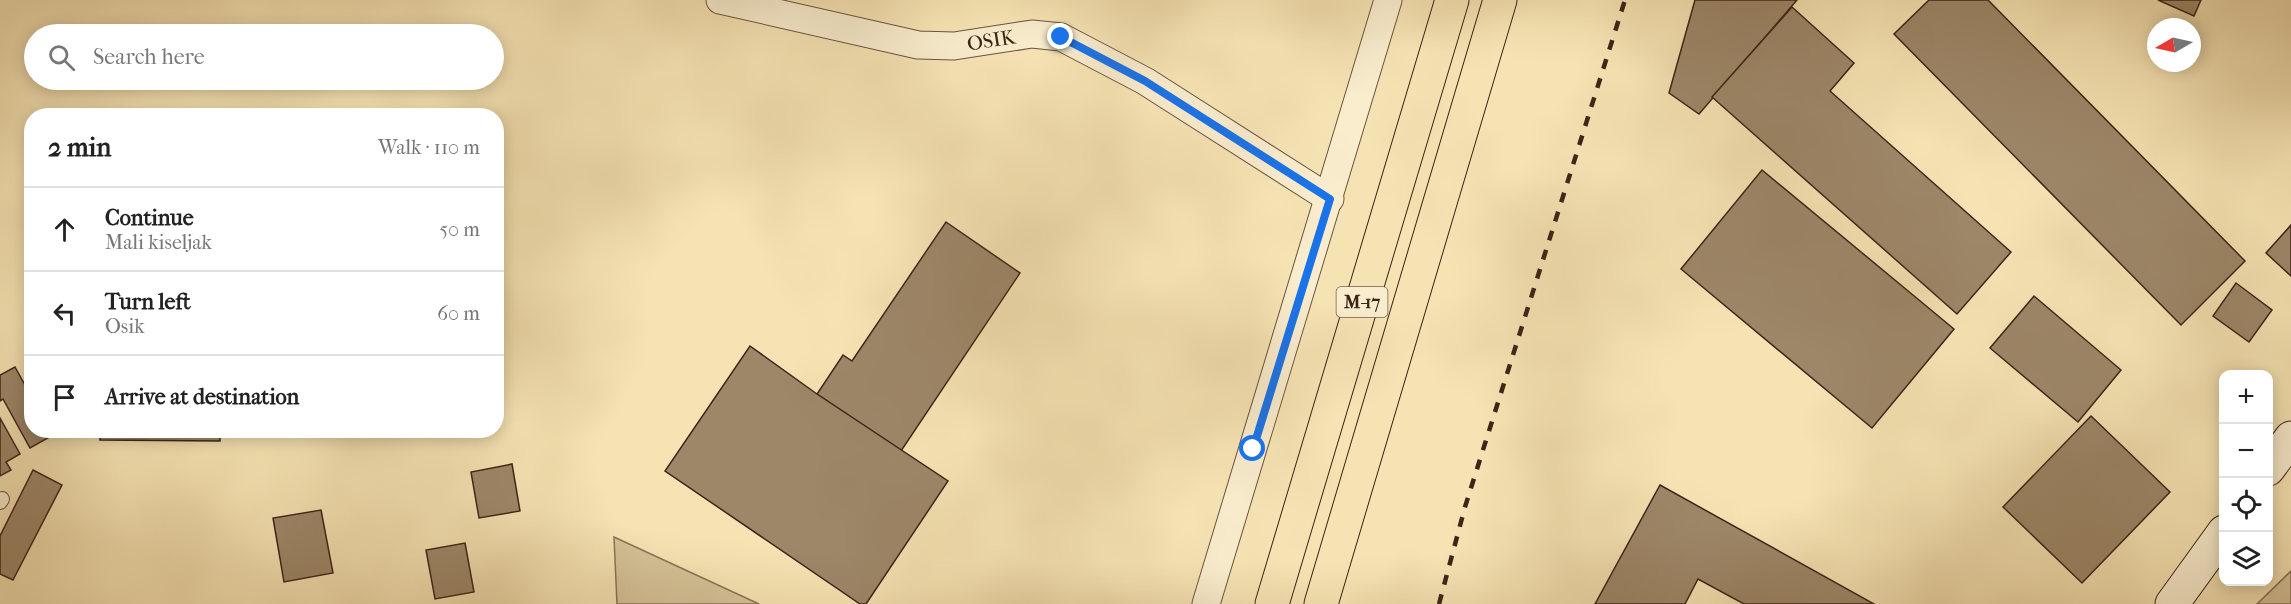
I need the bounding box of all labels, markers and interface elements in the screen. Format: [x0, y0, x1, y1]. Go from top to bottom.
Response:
north arrow [2147, 18, 2201, 72]
route end [1047, 23, 1073, 49]
search box [24, 24, 504, 90]
street label: OSIK [965, 25, 1018, 56]
icon: search [45, 41, 78, 74]
text: Search here [93, 44, 205, 70]
text: 2 min [48, 132, 111, 163]
text: Walk · 110 m [378, 136, 480, 159]
text: Continue [105, 205, 194, 231]
icon: ahead [48, 213, 81, 246]
text: 50 m [439, 218, 480, 241]
text: Mali kiseljak [105, 231, 212, 254]
road number: M-17 [1336, 287, 1388, 317]
text: Turn left [105, 289, 191, 315]
icon: left [48, 297, 81, 330]
text: 60 m [437, 302, 480, 325]
text: Osik [105, 315, 144, 338]
map controls [2219, 370, 2273, 586]
button: + [2219, 370, 2273, 424]
icon: arrive [48, 381, 81, 414]
text: Arrive at destination [105, 384, 299, 410]
button: − [2219, 424, 2273, 478]
route start [1239, 435, 1265, 461]
button: locate [2219, 478, 2273, 532]
button: layers [2219, 532, 2273, 586]

